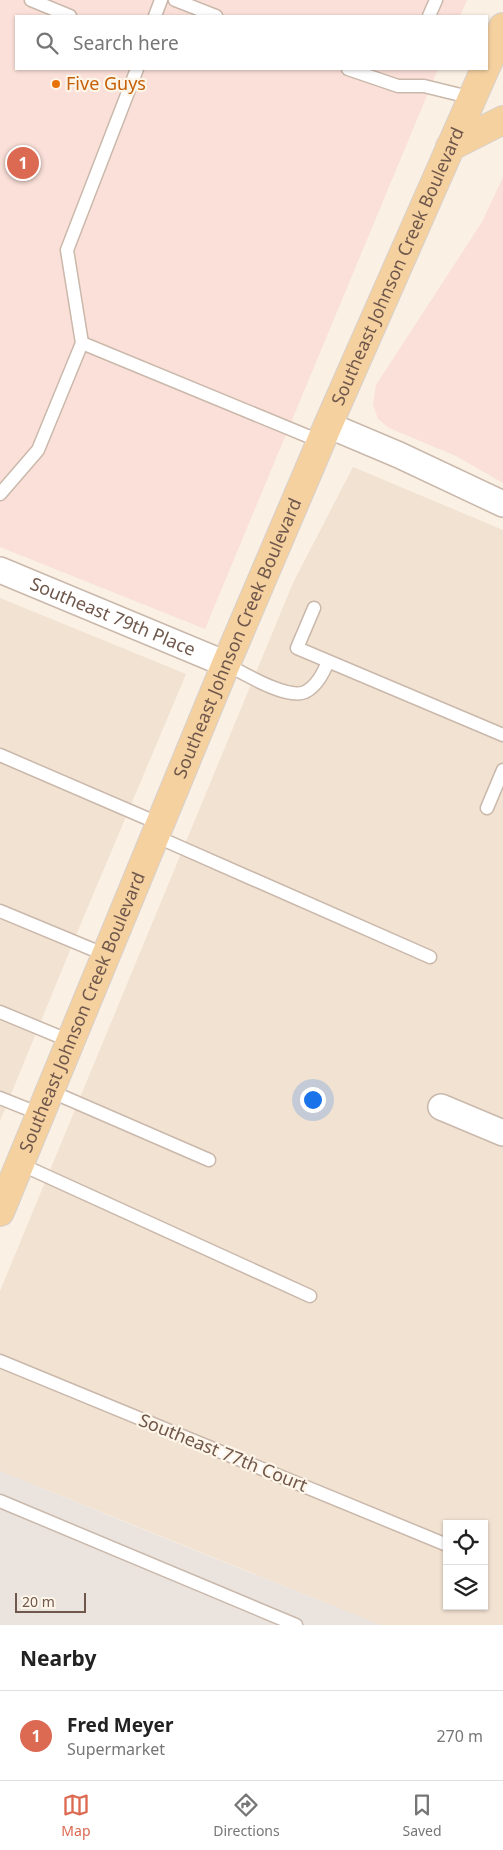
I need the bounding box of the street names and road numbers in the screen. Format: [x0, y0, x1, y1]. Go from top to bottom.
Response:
street label: Southeast Johnson Creek Boulevard [325, 123, 469, 409]
street label: Southeast Johnson Creek Boulevard [167, 494, 306, 782]
street label: Southeast 79th Place [27, 571, 199, 661]
street label: Southeast Johnson Creek Boulevard [13, 868, 150, 1156]
street label: Southeast 77th Court [136, 1407, 312, 1497]

